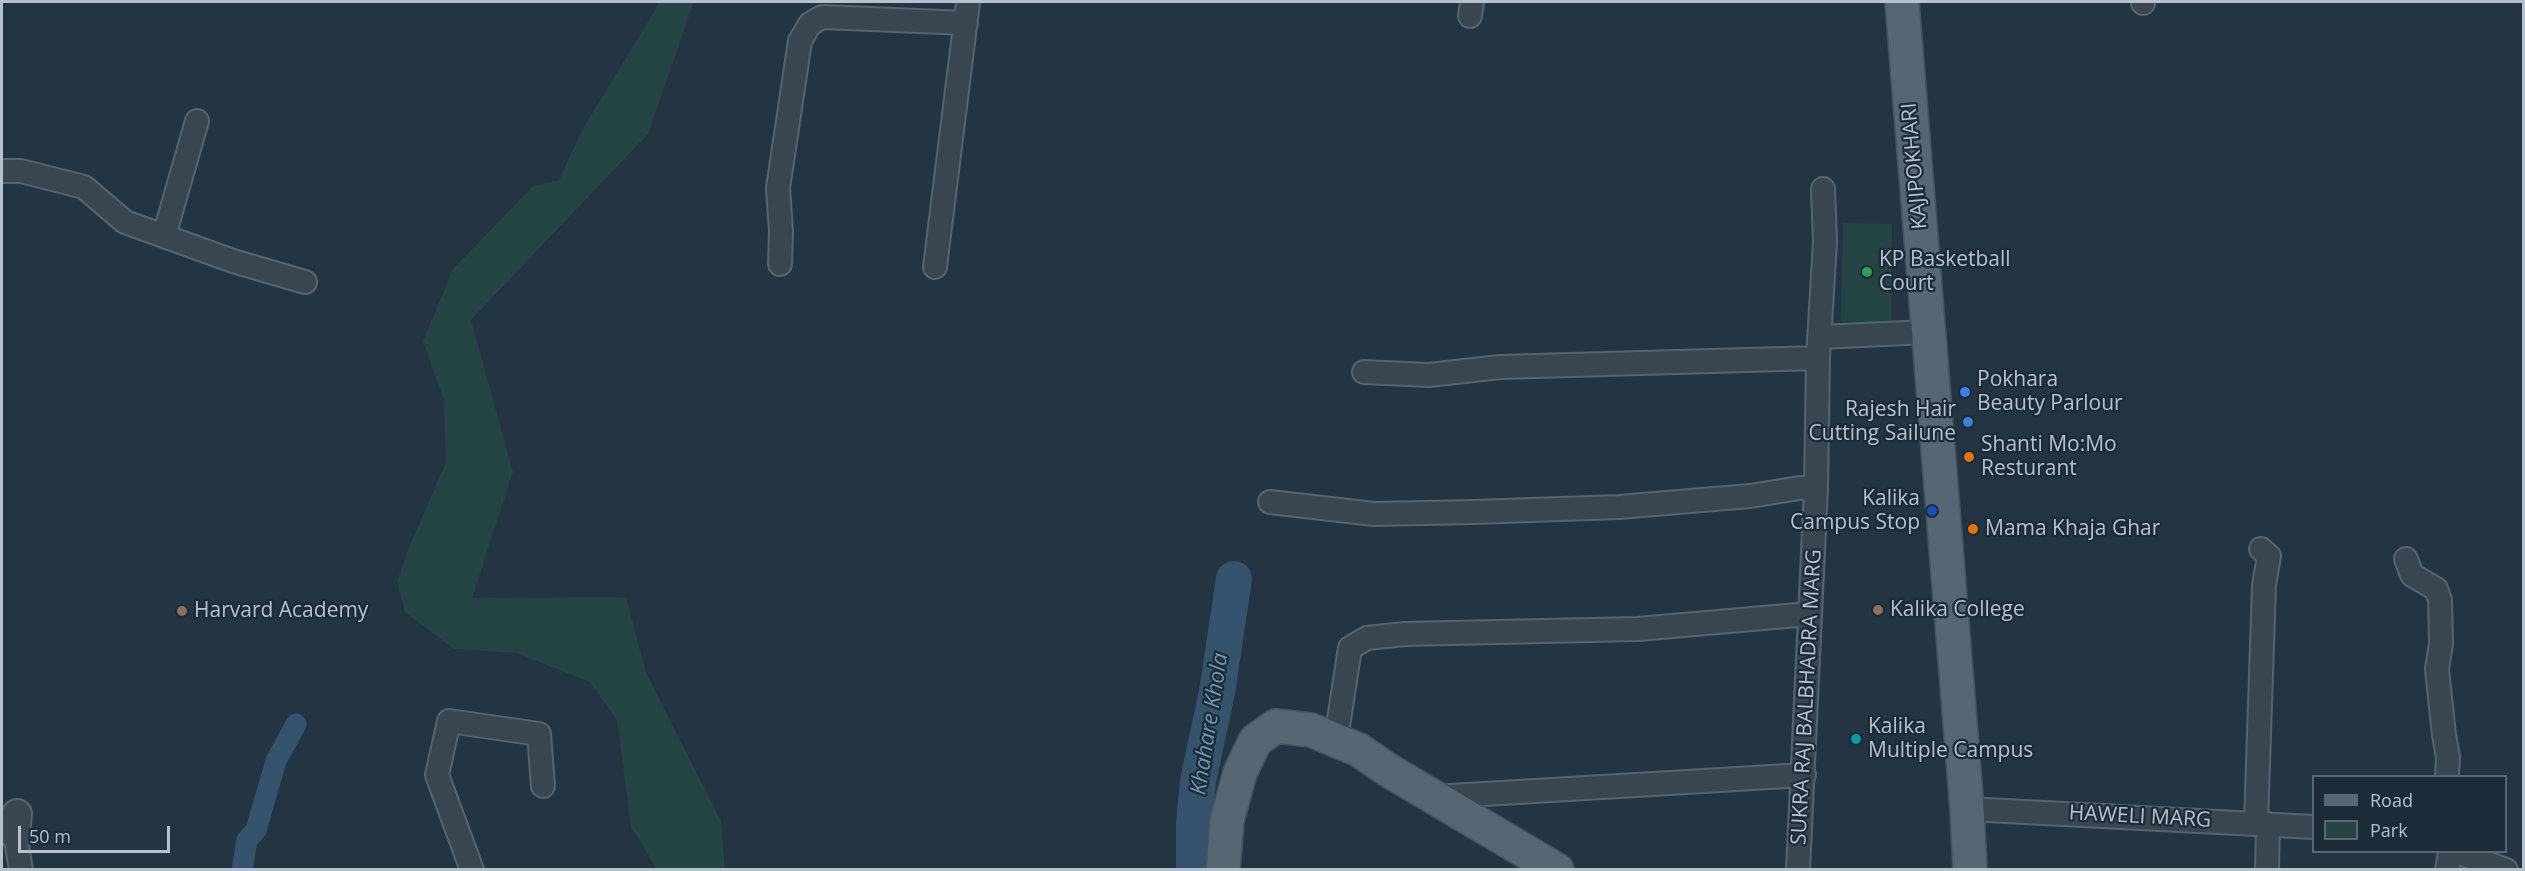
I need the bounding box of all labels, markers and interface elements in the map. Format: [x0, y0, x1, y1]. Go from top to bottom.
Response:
street label: KAJIPOKHARI [1897, 102, 1933, 230]
place label: KP Basketball Court [1879, 247, 2011, 297]
marker: KP Basketball Court [1860, 265, 1874, 279]
place label: Pokhara Beauty Parlour [1977, 367, 2123, 417]
marker: Pokhara Beauty Parlour [1958, 385, 1972, 399]
place label: Rajesh Hair Cutting Sailune [1809, 397, 1956, 447]
marker: Rajesh Hair Cutting Sailune [1961, 415, 1975, 429]
place label: Shanti Mo:Mo Resturant [1981, 432, 2117, 482]
marker: Shanti Mo:Mo Resturant [1962, 450, 1976, 464]
place label: Kalika Campus Stop [1790, 486, 1920, 536]
marker: Kalika Campus Stop [1925, 504, 1939, 518]
place label: Mama Khaja Ghar [1985, 516, 2160, 542]
marker: Mama Khaja Ghar [1966, 522, 1980, 536]
street label: SUKRA RAJ BALBHADRA MARG [1787, 548, 1827, 846]
place label: Kalika College [1890, 597, 2025, 623]
place label: Harvard Academy [194, 598, 368, 624]
marker: Kalika College [1871, 603, 1885, 617]
marker: Harvard Academy [175, 604, 189, 618]
water label: Khahare Khola [1186, 651, 1234, 797]
place label: Kalika Multiple Campus [1868, 714, 2033, 764]
marker: Kalika Multiple Campus [1849, 732, 1863, 746]
legend [2312, 775, 2507, 853]
text: Road [2370, 788, 2413, 812]
street label: HAWELI MARG [2068, 801, 2212, 833]
scale bar [21, 814, 172, 852]
text: Park [2370, 818, 2408, 842]
text: 50 m [29, 824, 71, 848]

